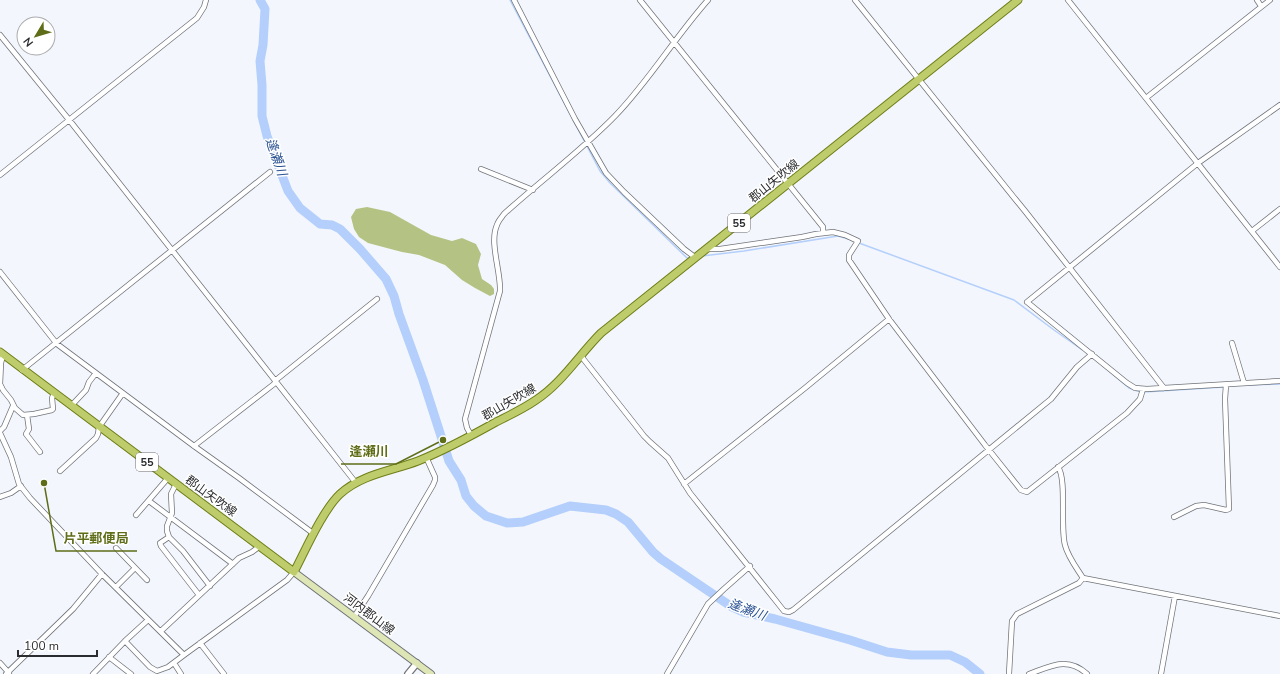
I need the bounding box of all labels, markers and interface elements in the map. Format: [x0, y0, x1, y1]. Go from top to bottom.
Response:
north arrow [16, 16, 56, 56]
text: N [20, 34, 37, 50]
water label: 逢瀬川 [261, 136, 292, 180]
street label: 郡山矢吹線 [746, 156, 802, 206]
road number: 55 [728, 214, 750, 232]
street label: 郡山矢吹線 [479, 380, 539, 424]
callout: 逢瀬川 [341, 439, 396, 464]
text: 逢瀬川 [349, 443, 389, 461]
road number: 55 [136, 453, 158, 471]
street label: 郡山矢吹線 [182, 472, 240, 520]
callout: 片平郵便局 [56, 526, 137, 551]
text: 片平郵便局 [63, 530, 129, 548]
street label: 河内郡山線 [340, 590, 398, 638]
water label: 逢瀬川 [726, 595, 770, 626]
scale bar [18, 632, 97, 658]
text: 100 m [24, 638, 59, 654]

